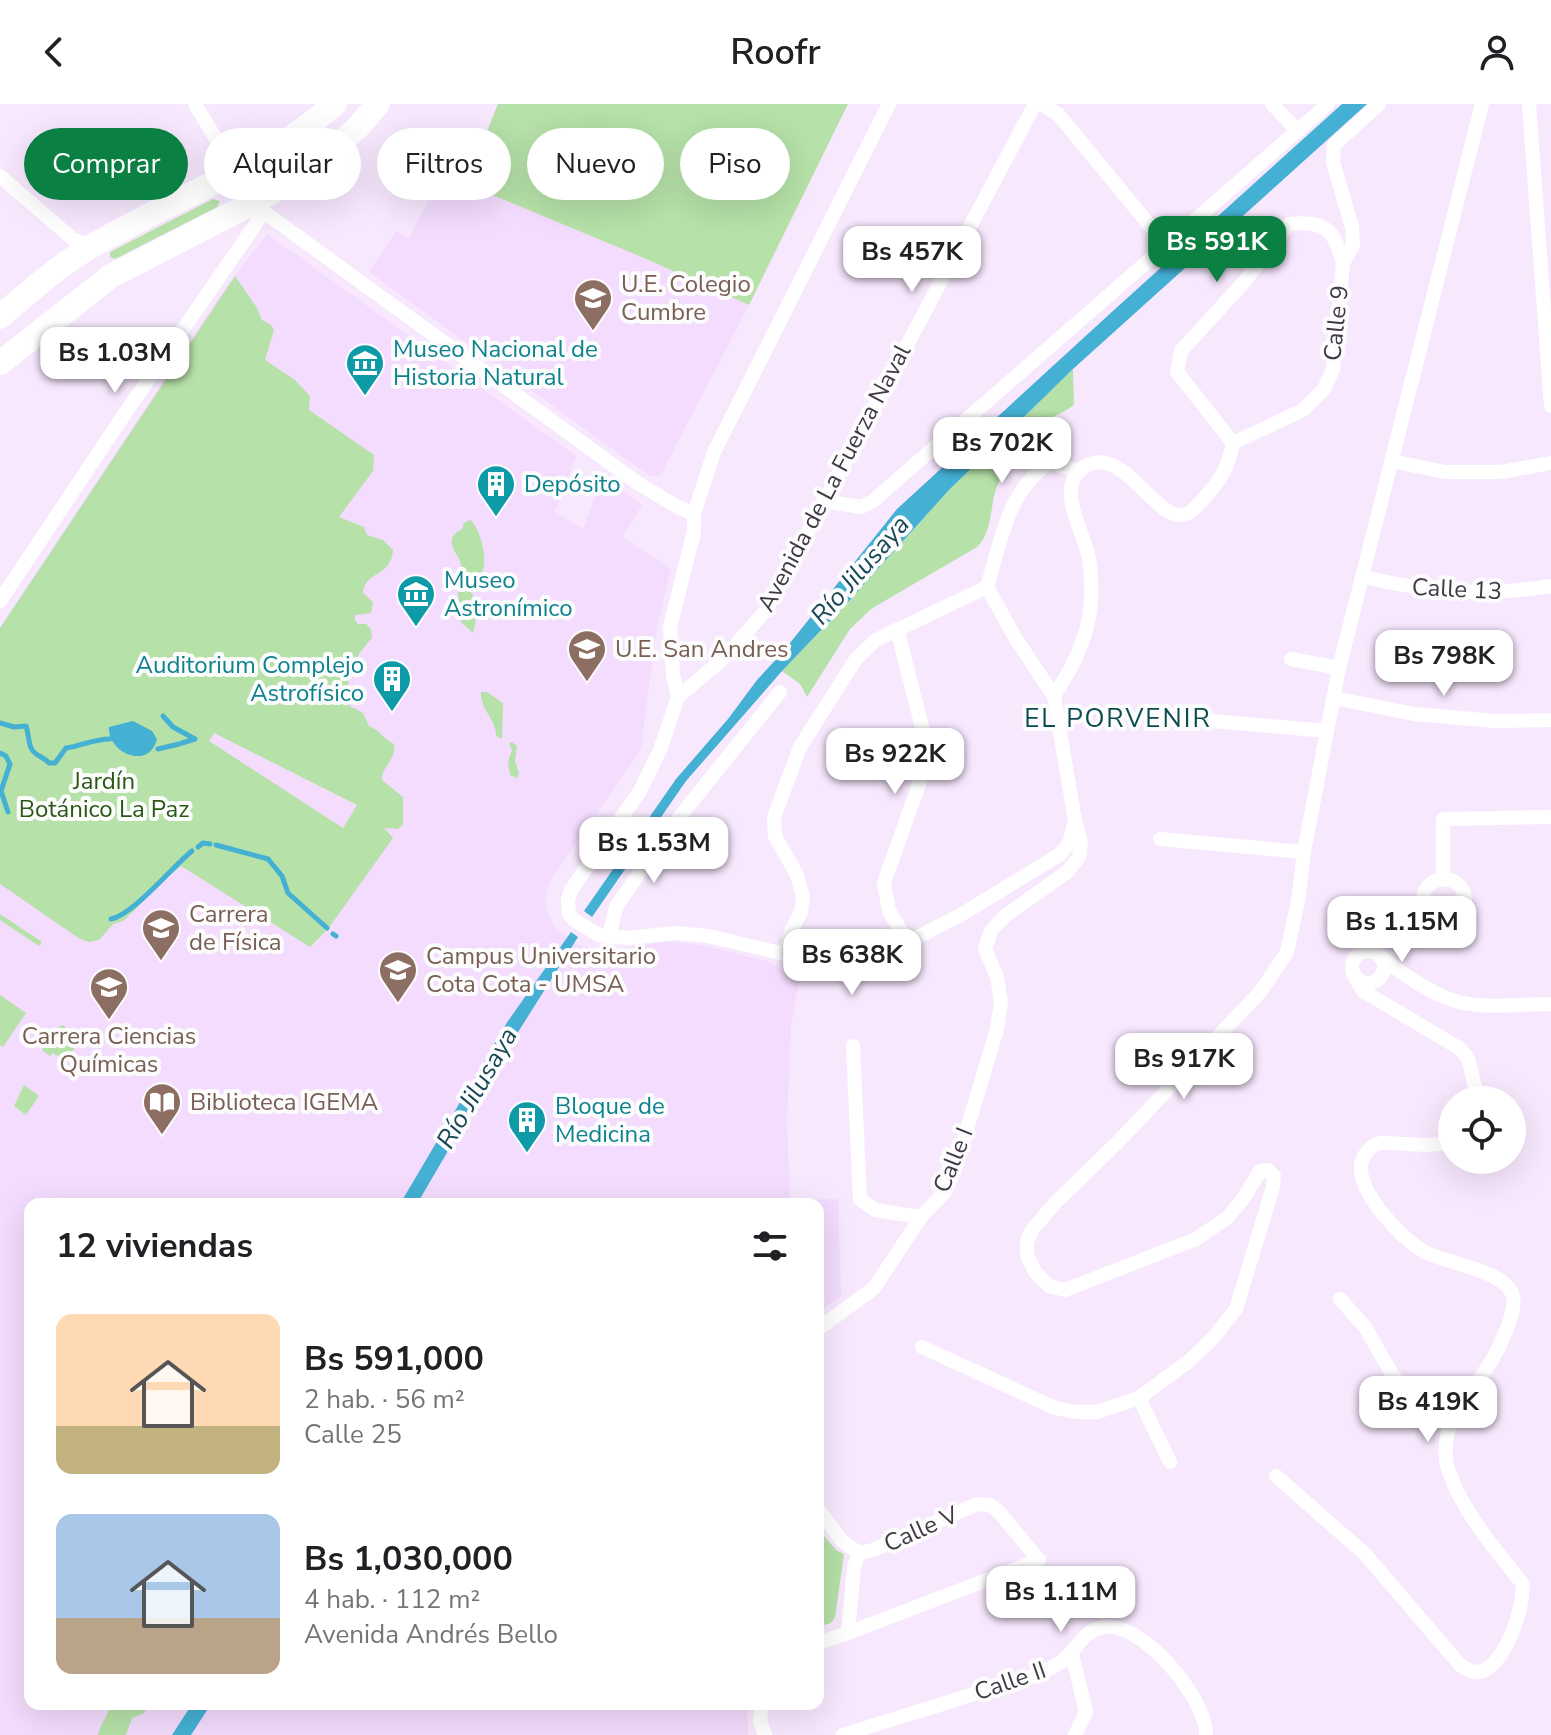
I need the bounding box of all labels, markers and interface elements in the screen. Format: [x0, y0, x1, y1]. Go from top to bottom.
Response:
text: Roofr [730, 28, 821, 77]
icon: back [32, 30, 76, 74]
icon: person [1475, 30, 1519, 74]
chip: Comprar [24, 128, 188, 200]
chip: Alquilar [204, 128, 361, 200]
chip: Filtros [377, 128, 511, 200]
chip: Nuevo [527, 128, 664, 200]
chip: Piso [680, 128, 790, 200]
pin: Bs 591K [1143, 216, 1291, 284]
text: Bs 591K [1166, 224, 1268, 259]
pin: Bs 457K [838, 226, 986, 294]
text: Bs 457K [861, 234, 963, 269]
place label: U.E. Colegio Cumbre [621, 268, 751, 328]
school or university icon: U.E. Colegio Cumbre [572, 277, 614, 332]
street label: Calle 9 [1316, 284, 1356, 362]
pin: Bs 1.03M [32, 327, 198, 395]
place label: Museo Nacional de Historia Natural [393, 333, 598, 393]
text: Bs 1.03M [58, 335, 172, 370]
street label: Avenida de La Fuerza Naval [750, 339, 918, 617]
museum icon: Museo Nacional de Historia Natural [344, 342, 386, 397]
pin: Bs 702K [928, 417, 1076, 485]
text: Bs 702K [951, 425, 1053, 460]
building icon: Depósito [475, 463, 517, 518]
place label: Depósito [524, 468, 621, 500]
water label: Río Jilusaya [803, 508, 917, 632]
place label: Museo Astronímico [444, 564, 572, 624]
street label: Calle 13 [1411, 571, 1503, 607]
museum icon: Museo Astronímico [395, 573, 437, 628]
school or university icon: U.E. San Andres [566, 628, 608, 683]
pin: Bs 798K [1370, 630, 1518, 698]
place label: U.E. San Andres [615, 633, 789, 665]
text: Bs 798K [1393, 638, 1495, 673]
place label: Auditorium Complejo Astrofísico [136, 649, 364, 709]
building icon: Auditorium Complejo Astrofísico [371, 658, 413, 713]
district label: EL PORVENIR [1024, 701, 1212, 736]
pin: Bs 922K [821, 728, 969, 796]
text: Bs 922K [844, 736, 946, 771]
park label: Jardín Botánico La Paz [19, 765, 189, 825]
pin: Bs 1.53M [571, 817, 737, 885]
text: Bs 1.53M [597, 825, 711, 860]
pin: Bs 1.15M [1319, 896, 1485, 964]
place label: Carrera de Física [189, 898, 282, 958]
text: Bs 1.15M [1345, 904, 1459, 939]
school or university icon: Carrera de Física [140, 907, 182, 962]
pin: Bs 638K [778, 929, 926, 997]
text: Bs 638K [801, 937, 903, 972]
place label: Campus Universitario Cota Cota - UMSA [426, 940, 656, 1000]
school or university icon: Campus Universitario Cota Cota - UMSA [377, 949, 419, 1004]
school or university icon: Carrera Ciencias Químicas [88, 966, 130, 1021]
place label: Carrera Ciencias Químicas [22, 1020, 196, 1080]
water label: Río Jilusaya [428, 1021, 526, 1155]
pin: Bs 917K [1110, 1033, 1258, 1101]
text: Bs 917K [1133, 1041, 1235, 1076]
library icon: Biblioteca IGEMA [141, 1081, 183, 1136]
place label: Biblioteca IGEMA [190, 1086, 379, 1118]
map controls [1438, 1086, 1526, 1174]
button: locate [1438, 1086, 1526, 1174]
place label: Bloque de Medicina [555, 1090, 665, 1150]
building icon: Bloque de Medicina [506, 1099, 548, 1154]
street label: Calle I [925, 1123, 981, 1197]
text: 12 viviendas [56, 1223, 253, 1269]
icon: filters [748, 1224, 792, 1268]
text: Bs 591,000 [304, 1336, 484, 1382]
icon: home [120, 1346, 216, 1442]
pin: Bs 419K [1354, 1376, 1502, 1444]
text: 2 hab. · 56 m² [304, 1382, 465, 1417]
text: Bs 419K [1377, 1384, 1479, 1419]
text: Calle 25 [304, 1417, 402, 1452]
street label: Calle V [879, 1498, 964, 1559]
text: Bs 1,030,000 [304, 1536, 513, 1582]
icon: home [120, 1546, 216, 1642]
pin: Bs 1.11M [978, 1566, 1144, 1634]
text: Bs 1.11M [1004, 1574, 1118, 1609]
text: 4 hab. · 112 m² [304, 1582, 480, 1617]
text: Avenida Andrés Bello [304, 1617, 558, 1652]
street label: Calle II [970, 1654, 1050, 1708]

